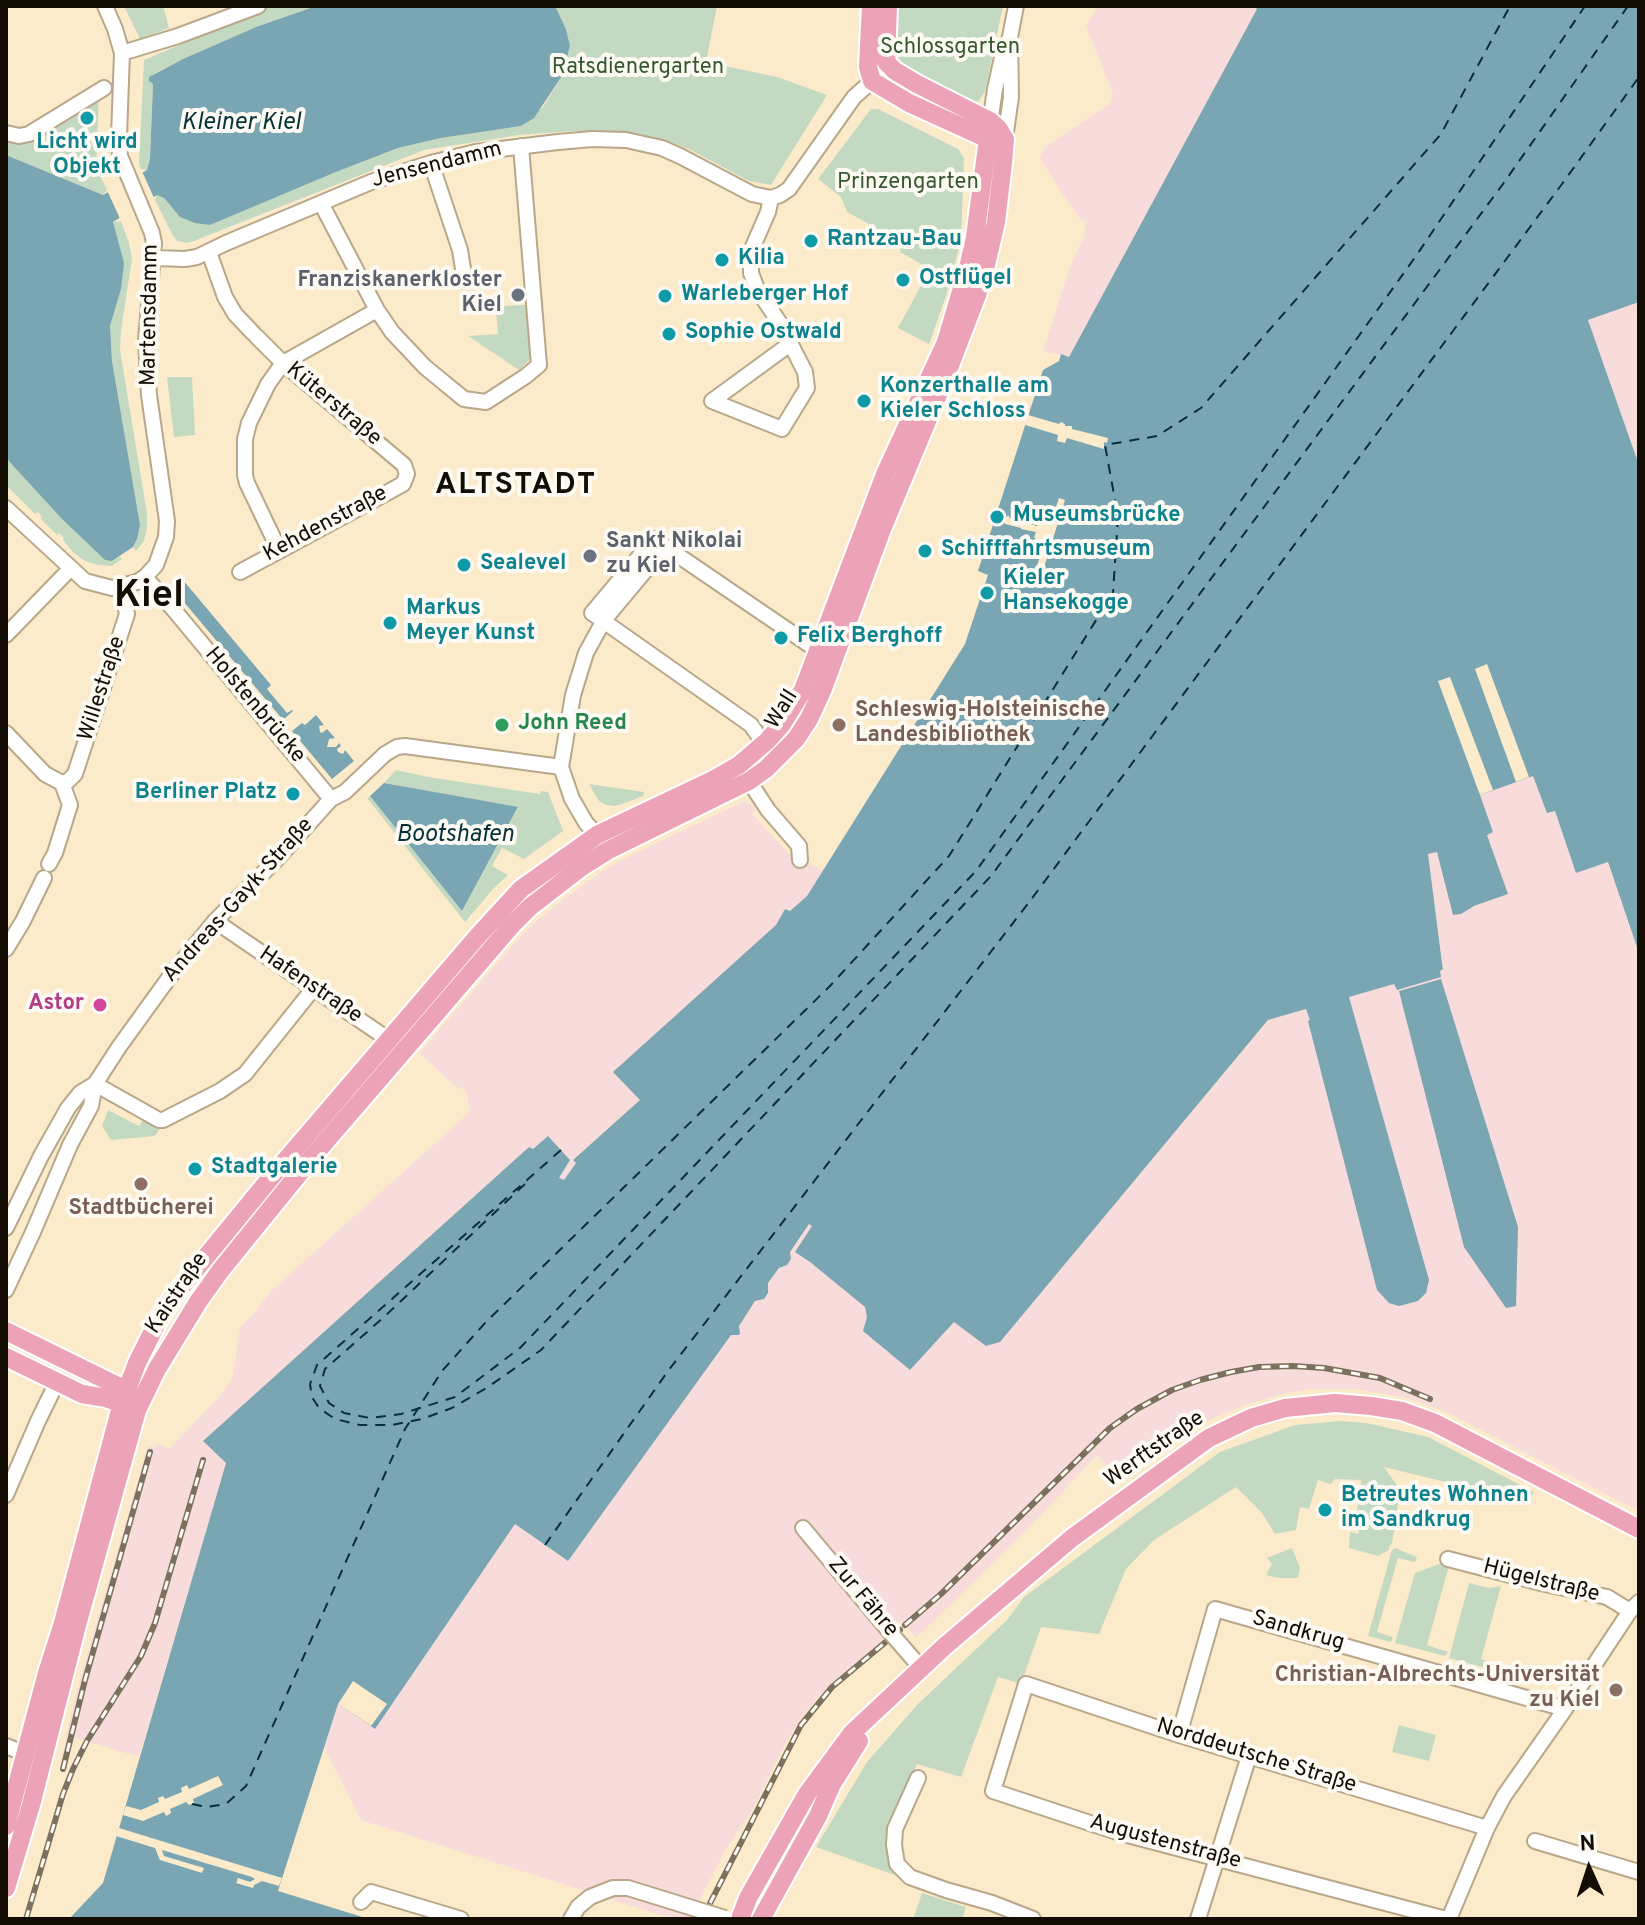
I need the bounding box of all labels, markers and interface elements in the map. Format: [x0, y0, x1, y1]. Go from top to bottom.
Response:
park label: Schlossgarten [880, 36, 1020, 62]
park label: Ratsdienergarten [552, 56, 724, 82]
marker: Licht wird Objekt [78, 109, 96, 127]
water label: Kleiner Kiel [181, 110, 301, 138]
place label: Licht wird Objekt [36, 131, 138, 182]
street label: Jensendamm [369, 137, 505, 195]
park label: Prinzengarten [837, 171, 979, 197]
place label: Rantzau-Bau [827, 228, 962, 254]
marker: Rantzau-Bau [802, 232, 820, 250]
street label: Martensdamm [137, 244, 165, 386]
place label: Kilia [738, 247, 785, 273]
marker: Kilia [713, 251, 731, 269]
place label: Ostflügel [919, 267, 1012, 293]
place label: Franziskanerkloster Kiel [297, 269, 502, 320]
marker: Ostflügel [894, 271, 912, 289]
place label: Warleberger Hof [681, 283, 848, 309]
marker: Franziskanerkloster Kiel [509, 286, 527, 304]
marker: Warleberger Hof [656, 287, 674, 305]
place label: Sophie Ostwald [685, 321, 842, 347]
marker: Sophie Ostwald [660, 325, 678, 343]
street label: Küterstraße [280, 357, 386, 453]
place label: Konzerthalle am Kieler Schloss [880, 375, 1049, 426]
marker: Konzerthalle am Kieler Schloss [855, 392, 873, 410]
district label: ALTSTADT [435, 469, 597, 505]
street label: Kehdenstraße [260, 481, 392, 569]
place label: Museumsbrücke [1013, 504, 1180, 530]
marker: Museumsbrücke [988, 508, 1006, 526]
place label: Sankt Nikolai zu Kiel [606, 530, 742, 582]
place label: Schifffahrtsmuseum [941, 538, 1151, 564]
marker: Schifffahrtsmuseum [916, 542, 934, 560]
marker: Sankt Nikolai zu Kiel [581, 547, 599, 565]
place label: Sealevel [480, 552, 566, 578]
marker: Sealevel [455, 556, 473, 574]
place label: Kieler Hansekogge [1003, 567, 1129, 618]
district label: Kiel [114, 575, 184, 621]
marker: Kieler Hansekogge [978, 584, 996, 602]
place label: Markus Meyer Kunst [406, 597, 535, 648]
marker: Markus Meyer Kunst [381, 614, 399, 632]
place label: Felix Berghoff [797, 625, 942, 651]
marker: Felix Berghoff [772, 629, 790, 647]
street label: Willestraße [74, 633, 132, 745]
street label: Holstenbrücke [198, 643, 310, 769]
street label: Wall [761, 686, 805, 734]
place label: Schleswig-Holsteinische Landesbibliothek [855, 699, 1106, 750]
place label: John Reed [518, 712, 627, 738]
marker: John Reed [493, 716, 511, 734]
marker: Schleswig-Holsteinische Landesbibliothek [830, 716, 848, 734]
place label: Berliner Platz [135, 781, 277, 807]
marker: Berliner Platz [284, 785, 302, 803]
street label: Andreas-Gayk-Straße [158, 813, 320, 989]
water label: Bootshafen [396, 822, 514, 850]
street label: Hafenstraße [253, 942, 367, 1030]
place label: Astor [28, 992, 84, 1018]
marker: Astor [91, 996, 109, 1014]
place label: Stadtgalerie [211, 1156, 338, 1182]
marker: Stadtgalerie [186, 1160, 204, 1178]
marker: Stadtbücherei [132, 1175, 150, 1193]
place label: Stadtbücherei [68, 1197, 214, 1223]
street label: Kaistraße [141, 1248, 215, 1340]
street label: Werftstraße [1100, 1406, 1210, 1494]
place label: Betreutes Wohnen im Sandkrug [1341, 1484, 1529, 1536]
marker: Betreutes Wohnen im Sandkrug [1316, 1501, 1334, 1519]
street label: Zur Fähre [821, 1553, 903, 1643]
street label: Hügelstraße [1480, 1555, 1602, 1609]
street label: Sandkrug [1249, 1606, 1347, 1658]
place label: Christian-Albrechts-Universität zu Kiel [1275, 1664, 1600, 1716]
marker: Christian-Albrechts-Universität zu Kiel [1607, 1681, 1625, 1699]
street label: Norddeutsche Straße [1153, 1714, 1359, 1800]
street label: Augustenstraße [1086, 1810, 1244, 1876]
north arrow [1549, 1829, 1629, 1909]
text: N [1579, 1831, 1596, 1858]

